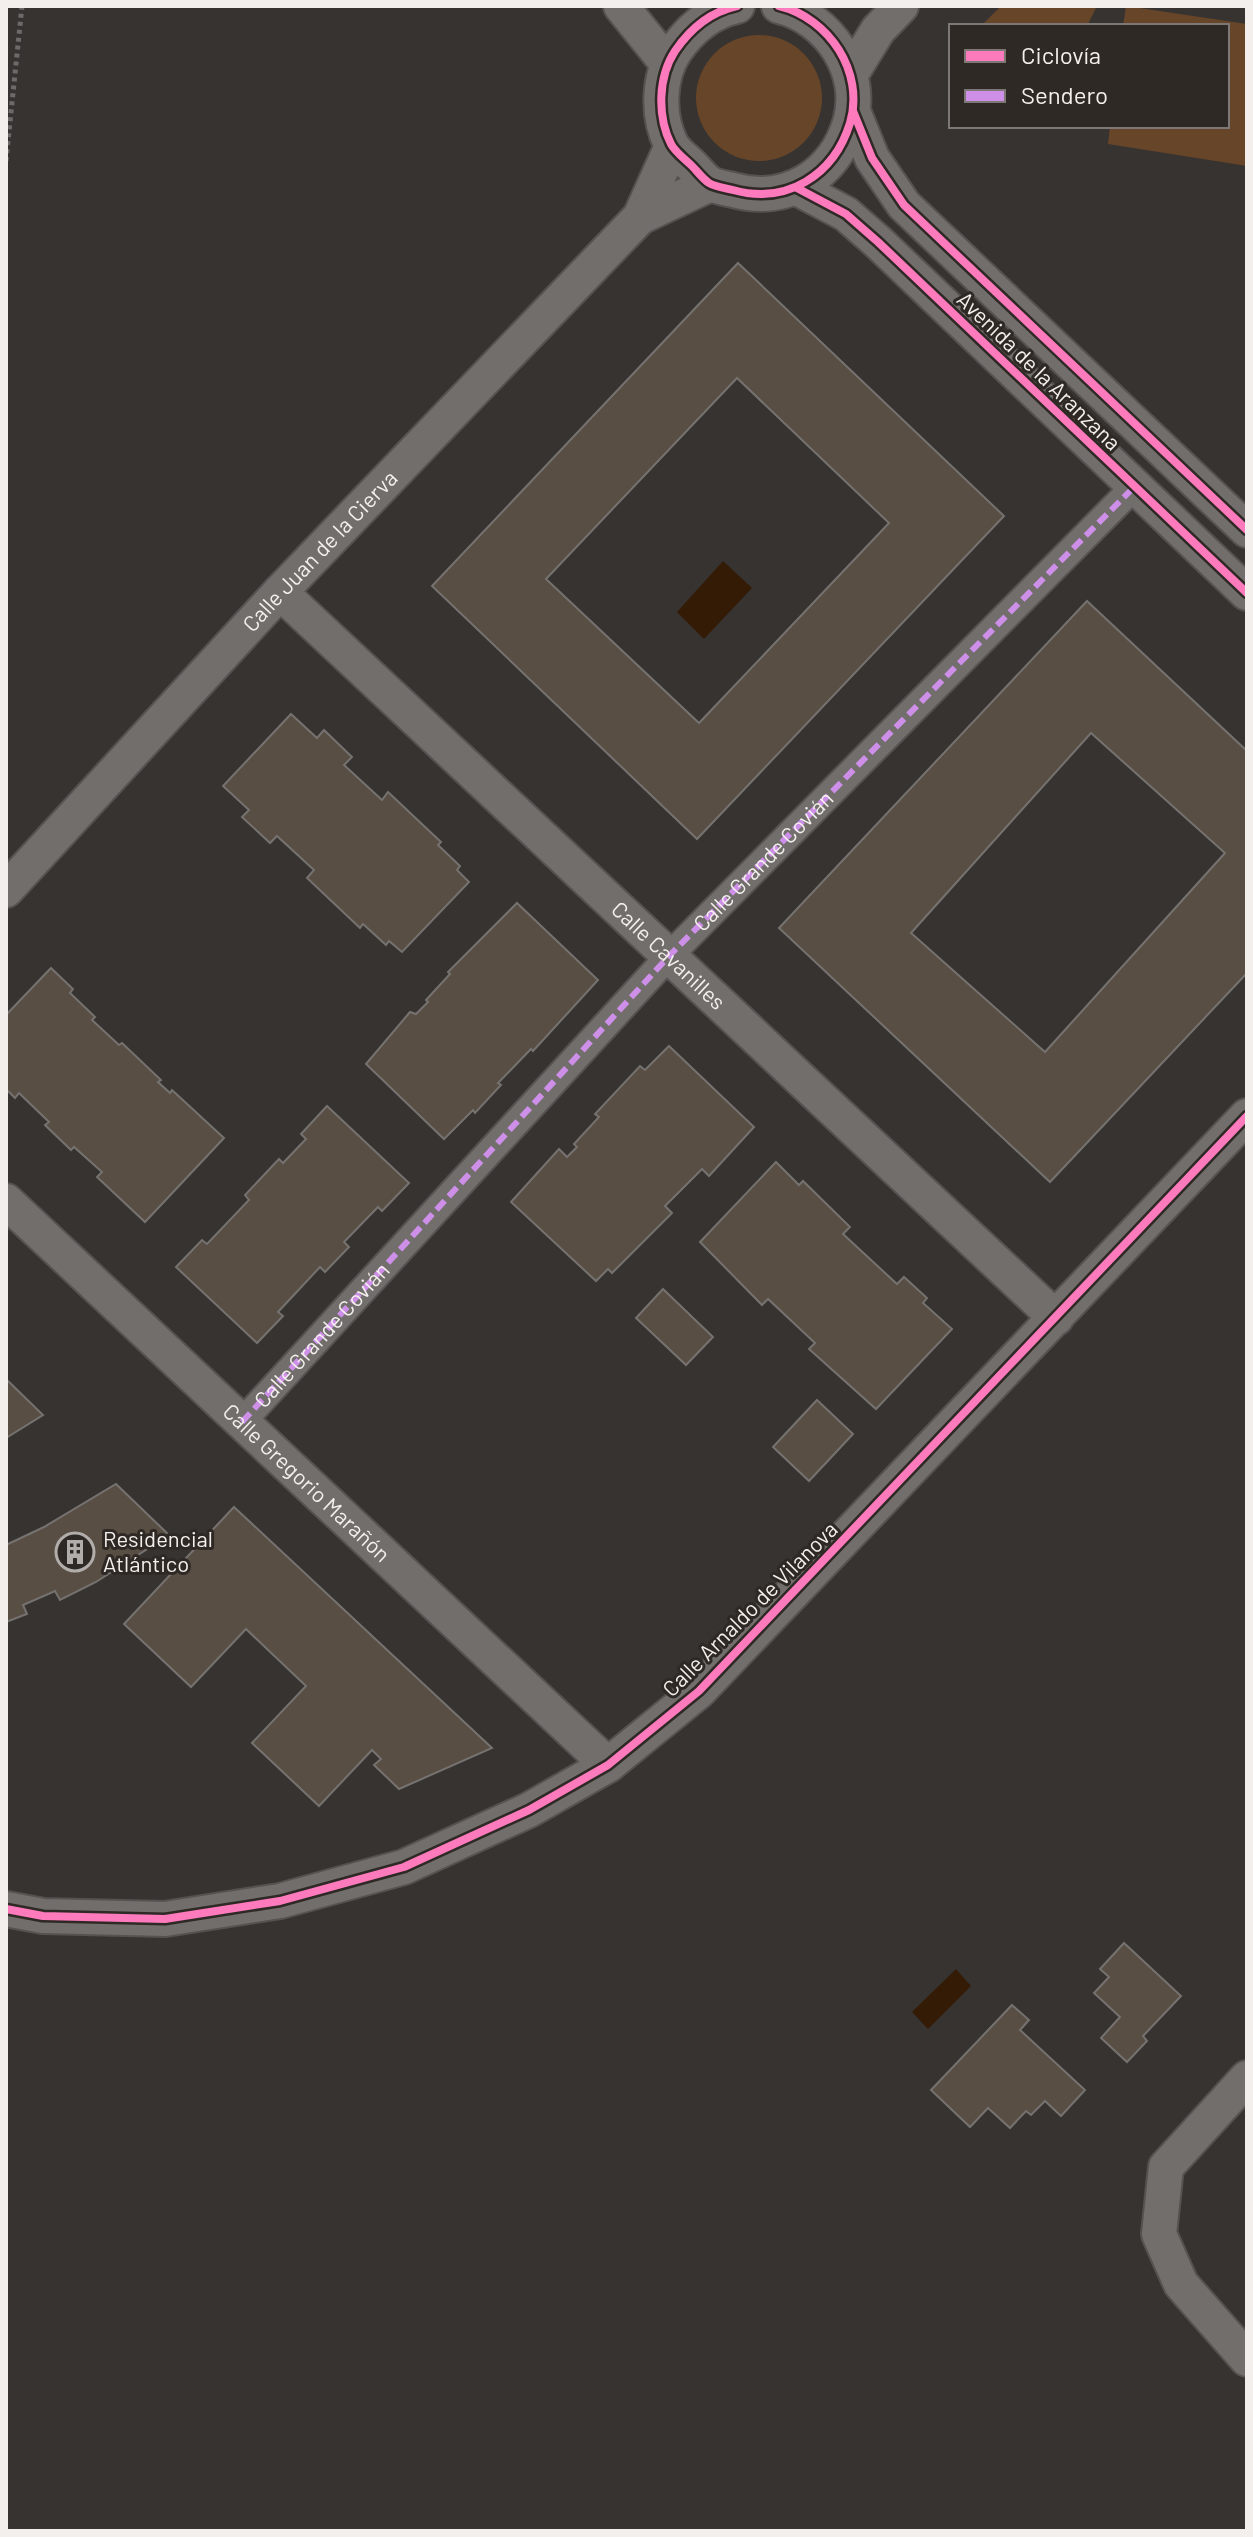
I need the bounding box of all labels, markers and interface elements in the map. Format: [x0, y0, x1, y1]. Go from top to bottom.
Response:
legend [949, 24, 1229, 128]
text: Ciclovía [1021, 40, 1101, 69]
text: Sendero [1021, 80, 1108, 109]
street label: Avenida de la Aranzana [953, 286, 1127, 455]
street label: Calle Juan de la Cierva [237, 464, 402, 636]
street label: Calle Grande Covián [687, 784, 838, 936]
street label: Calle Cavanilles [607, 895, 731, 1014]
street label: Calle Grande Covián [248, 1256, 394, 1412]
street label: Calle Gregorio Marañón [218, 1397, 396, 1566]
street label: Calle Arnaldo de Vilanova [657, 1516, 842, 1701]
place label: Residencial Atlántico [103, 1525, 213, 1576]
building icon: Residencial Atlántico [54, 1531, 96, 1573]

